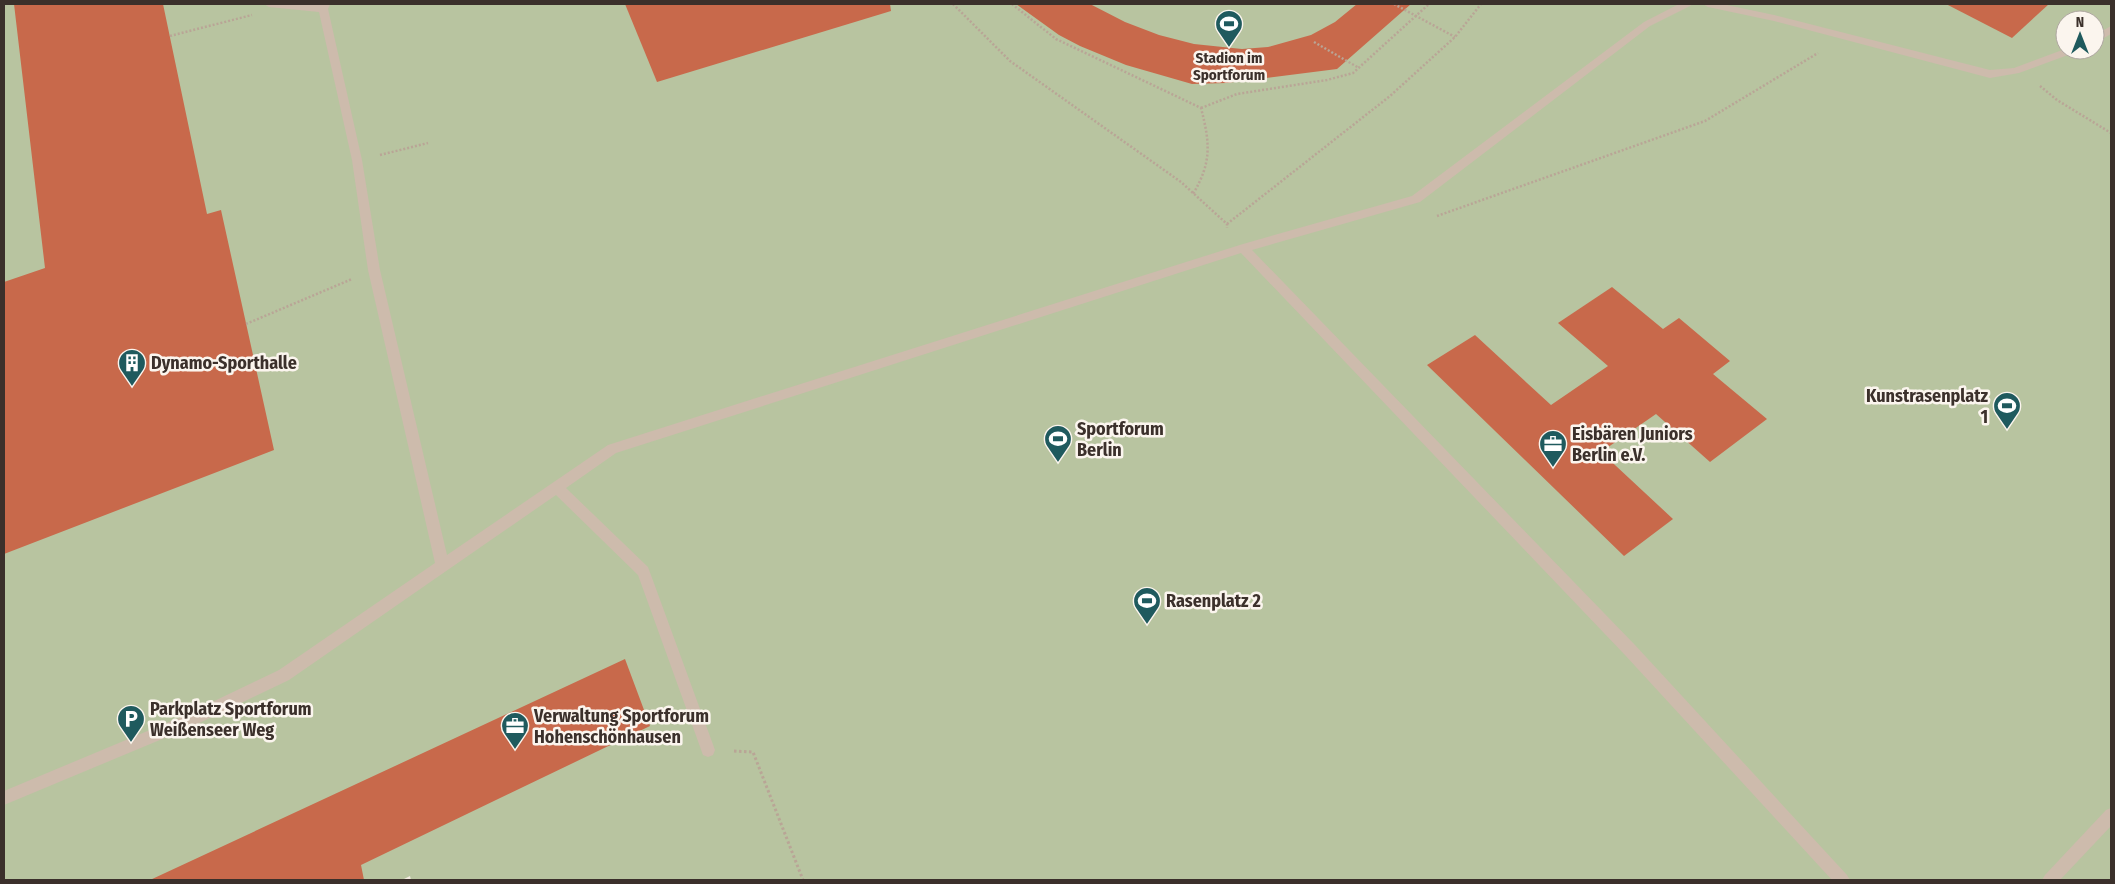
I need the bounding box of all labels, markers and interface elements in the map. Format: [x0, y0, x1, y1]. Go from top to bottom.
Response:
sports icon: Stadion im Sportforum [1214, 9, 1244, 48]
north arrow [2055, 10, 2105, 60]
text: N [2076, 14, 2084, 31]
place label: Stadion im Sportforum [1193, 49, 1265, 84]
building icon: Dynamo-Sporthalle [117, 348, 147, 387]
place label: Dynamo-Sporthalle [151, 352, 297, 374]
place label: Kunstrasenplatz 1 [1866, 385, 1988, 428]
sports icon: Kunstrasenplatz 1 [1992, 391, 2022, 430]
place label: Sportforum Berlin [1077, 418, 1164, 461]
place label: Eisbären Juniors Berlin e.V. [1572, 423, 1693, 466]
sports icon: Sportforum Berlin [1043, 424, 1073, 463]
office icon: Eisbären Juniors Berlin e.V. [1538, 429, 1568, 468]
sports icon: Rasenplatz 2 [1132, 586, 1162, 625]
place label: Rasenplatz 2 [1166, 590, 1261, 612]
place label: Parkplatz Sportforum Weißenseer Weg [150, 698, 311, 741]
parking icon: Parkplatz Sportforum Weißenseer Weg [116, 704, 146, 743]
place label: Verwaltung Sportforum Hohenschönhausen [533, 705, 709, 748]
office icon: Verwaltung Sportforum Hohenschönhausen [500, 711, 530, 750]

